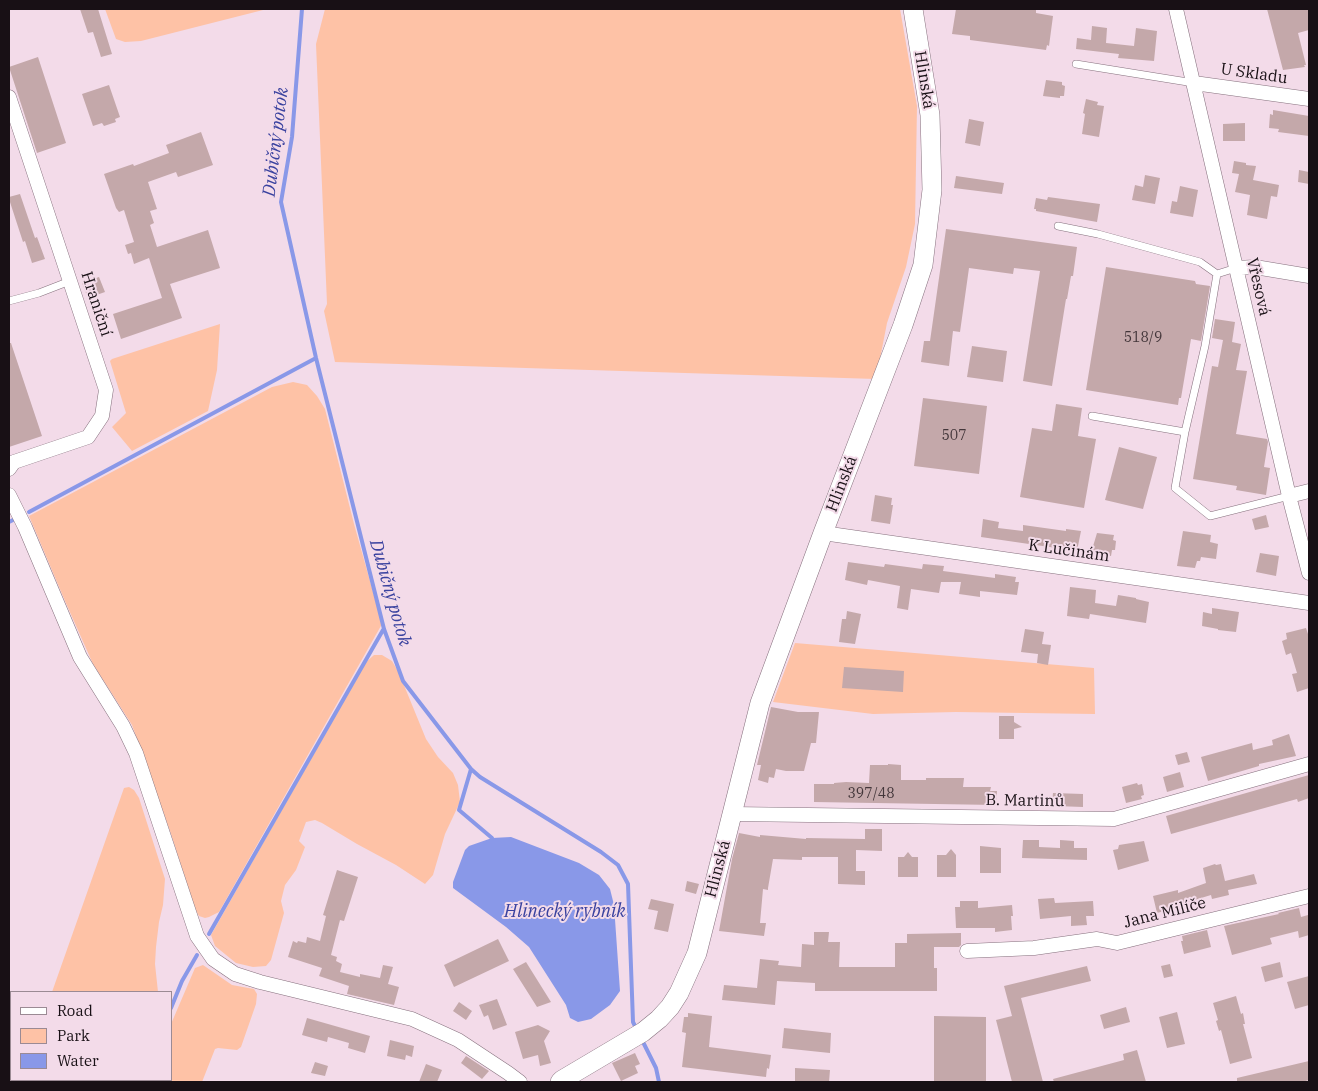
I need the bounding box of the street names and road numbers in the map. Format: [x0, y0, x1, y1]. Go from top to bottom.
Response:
street label: Hlinská [910, 50, 938, 110]
street label: U Skladu [1219, 60, 1289, 88]
street label: Vřesová [1242, 256, 1274, 318]
street label: Hraniční [76, 269, 116, 339]
street label: Hlinská [823, 453, 861, 515]
street label: K Lučinám [1027, 536, 1111, 566]
street label: B. Martinů [985, 791, 1065, 811]
street label: Hlinská [701, 838, 735, 900]
street label: Jana Milíče [1122, 894, 1208, 932]

